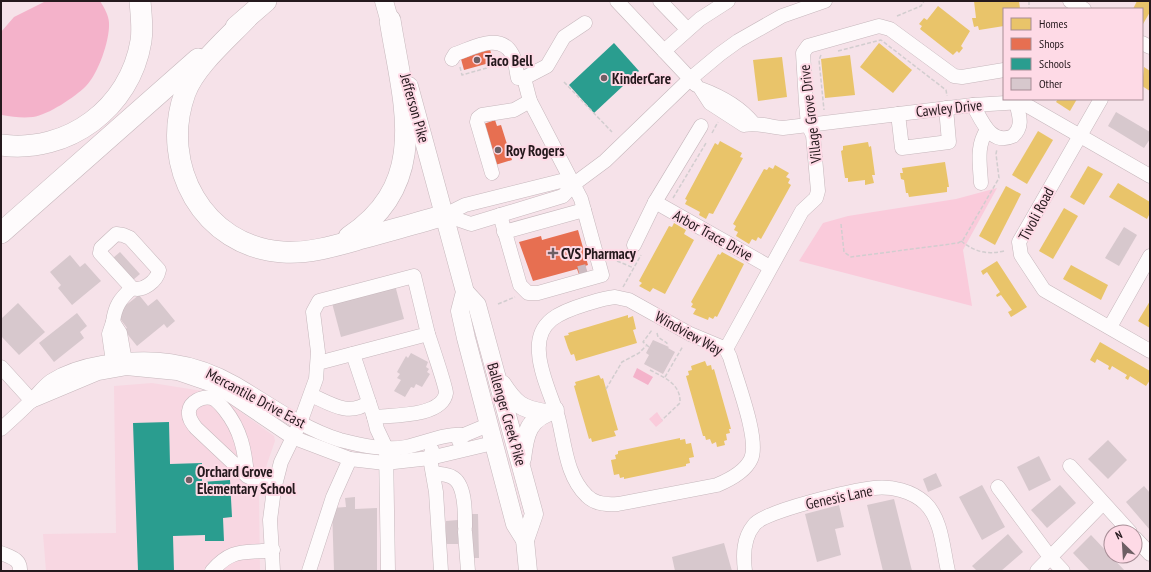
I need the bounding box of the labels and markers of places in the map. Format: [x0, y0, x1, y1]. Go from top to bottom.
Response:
place label: Taco Bell [485, 51, 533, 70]
marker: Taco Bell [472, 55, 482, 65]
place label: KinderCare [612, 69, 671, 88]
marker: KinderCare [599, 73, 609, 83]
place label: Roy Rogers [506, 141, 564, 160]
marker: Roy Rogers [493, 145, 503, 155]
place label: CVS Pharmacy [561, 244, 637, 263]
marker: CVS Pharmacy [548, 248, 558, 258]
place label: Orchard Grove Elementary School [197, 462, 296, 498]
marker: Orchard Grove Elementary School [184, 475, 194, 485]

